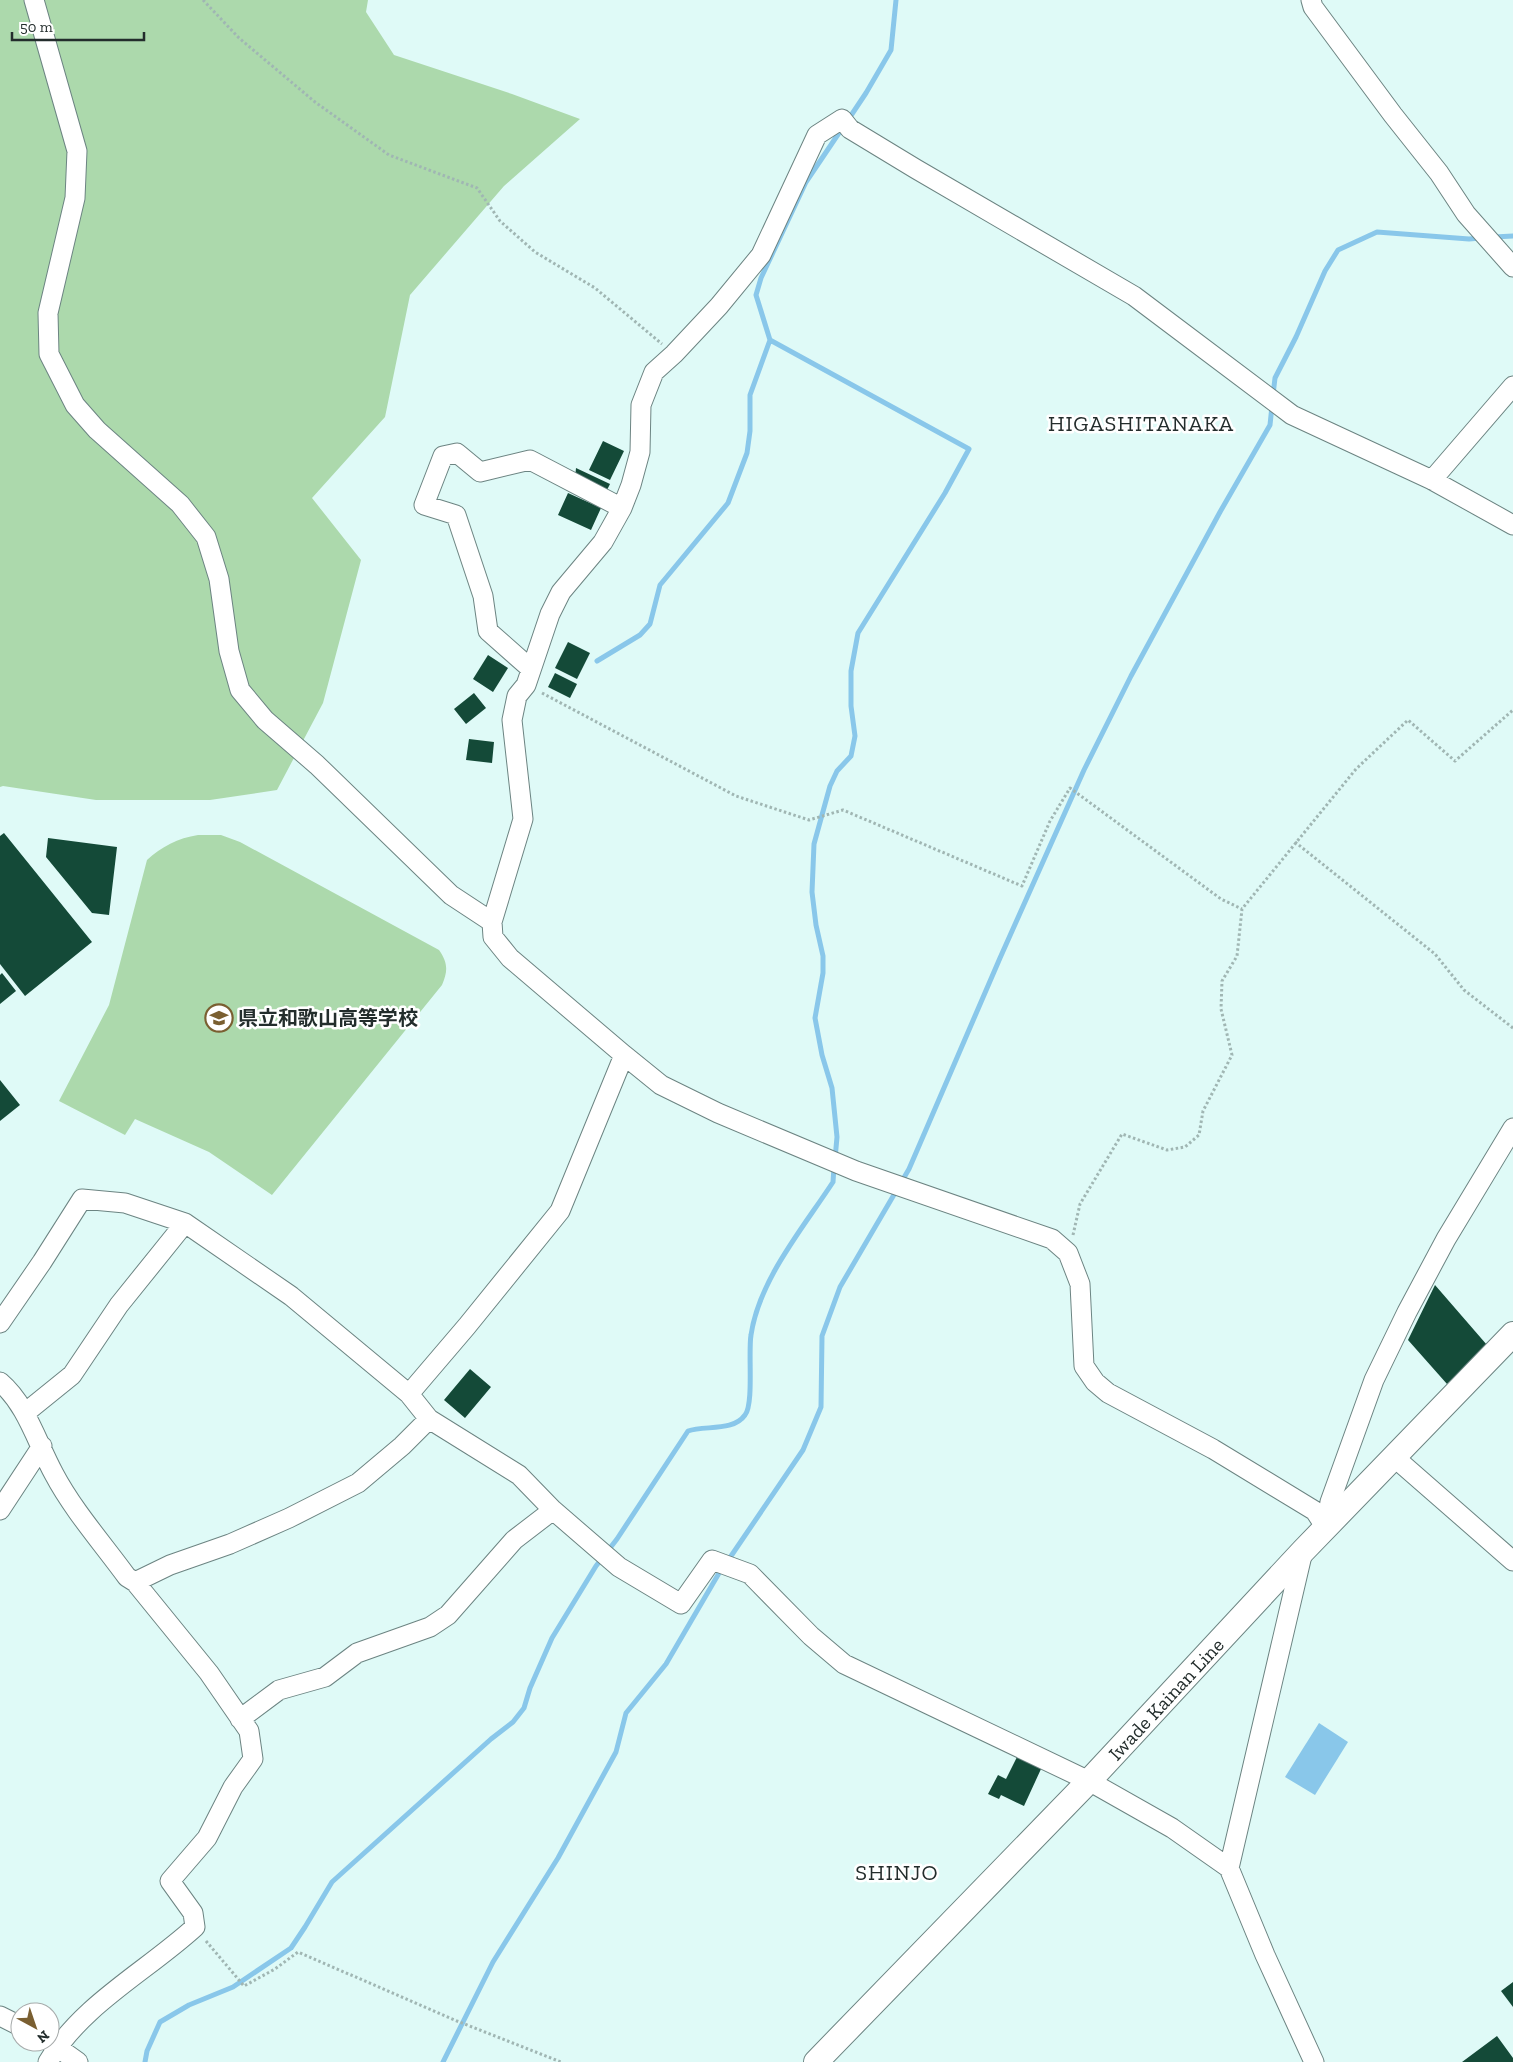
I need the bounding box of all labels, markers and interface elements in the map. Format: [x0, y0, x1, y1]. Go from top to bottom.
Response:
scale bar [12, 10, 145, 42]
text: 50 m [20, 18, 53, 36]
district label: HIGASHITANAKA [1048, 410, 1234, 437]
school or university icon: 県立和歌山高等学校 [204, 1003, 234, 1033]
place label: 県立和歌山高等学校 [238, 1006, 418, 1030]
street label: Iwade Kainan Line [1103, 1633, 1229, 1765]
district label: SHINJO [855, 1859, 939, 1886]
north arrow [10, 2002, 60, 2052]
text: N [33, 2027, 53, 2047]

